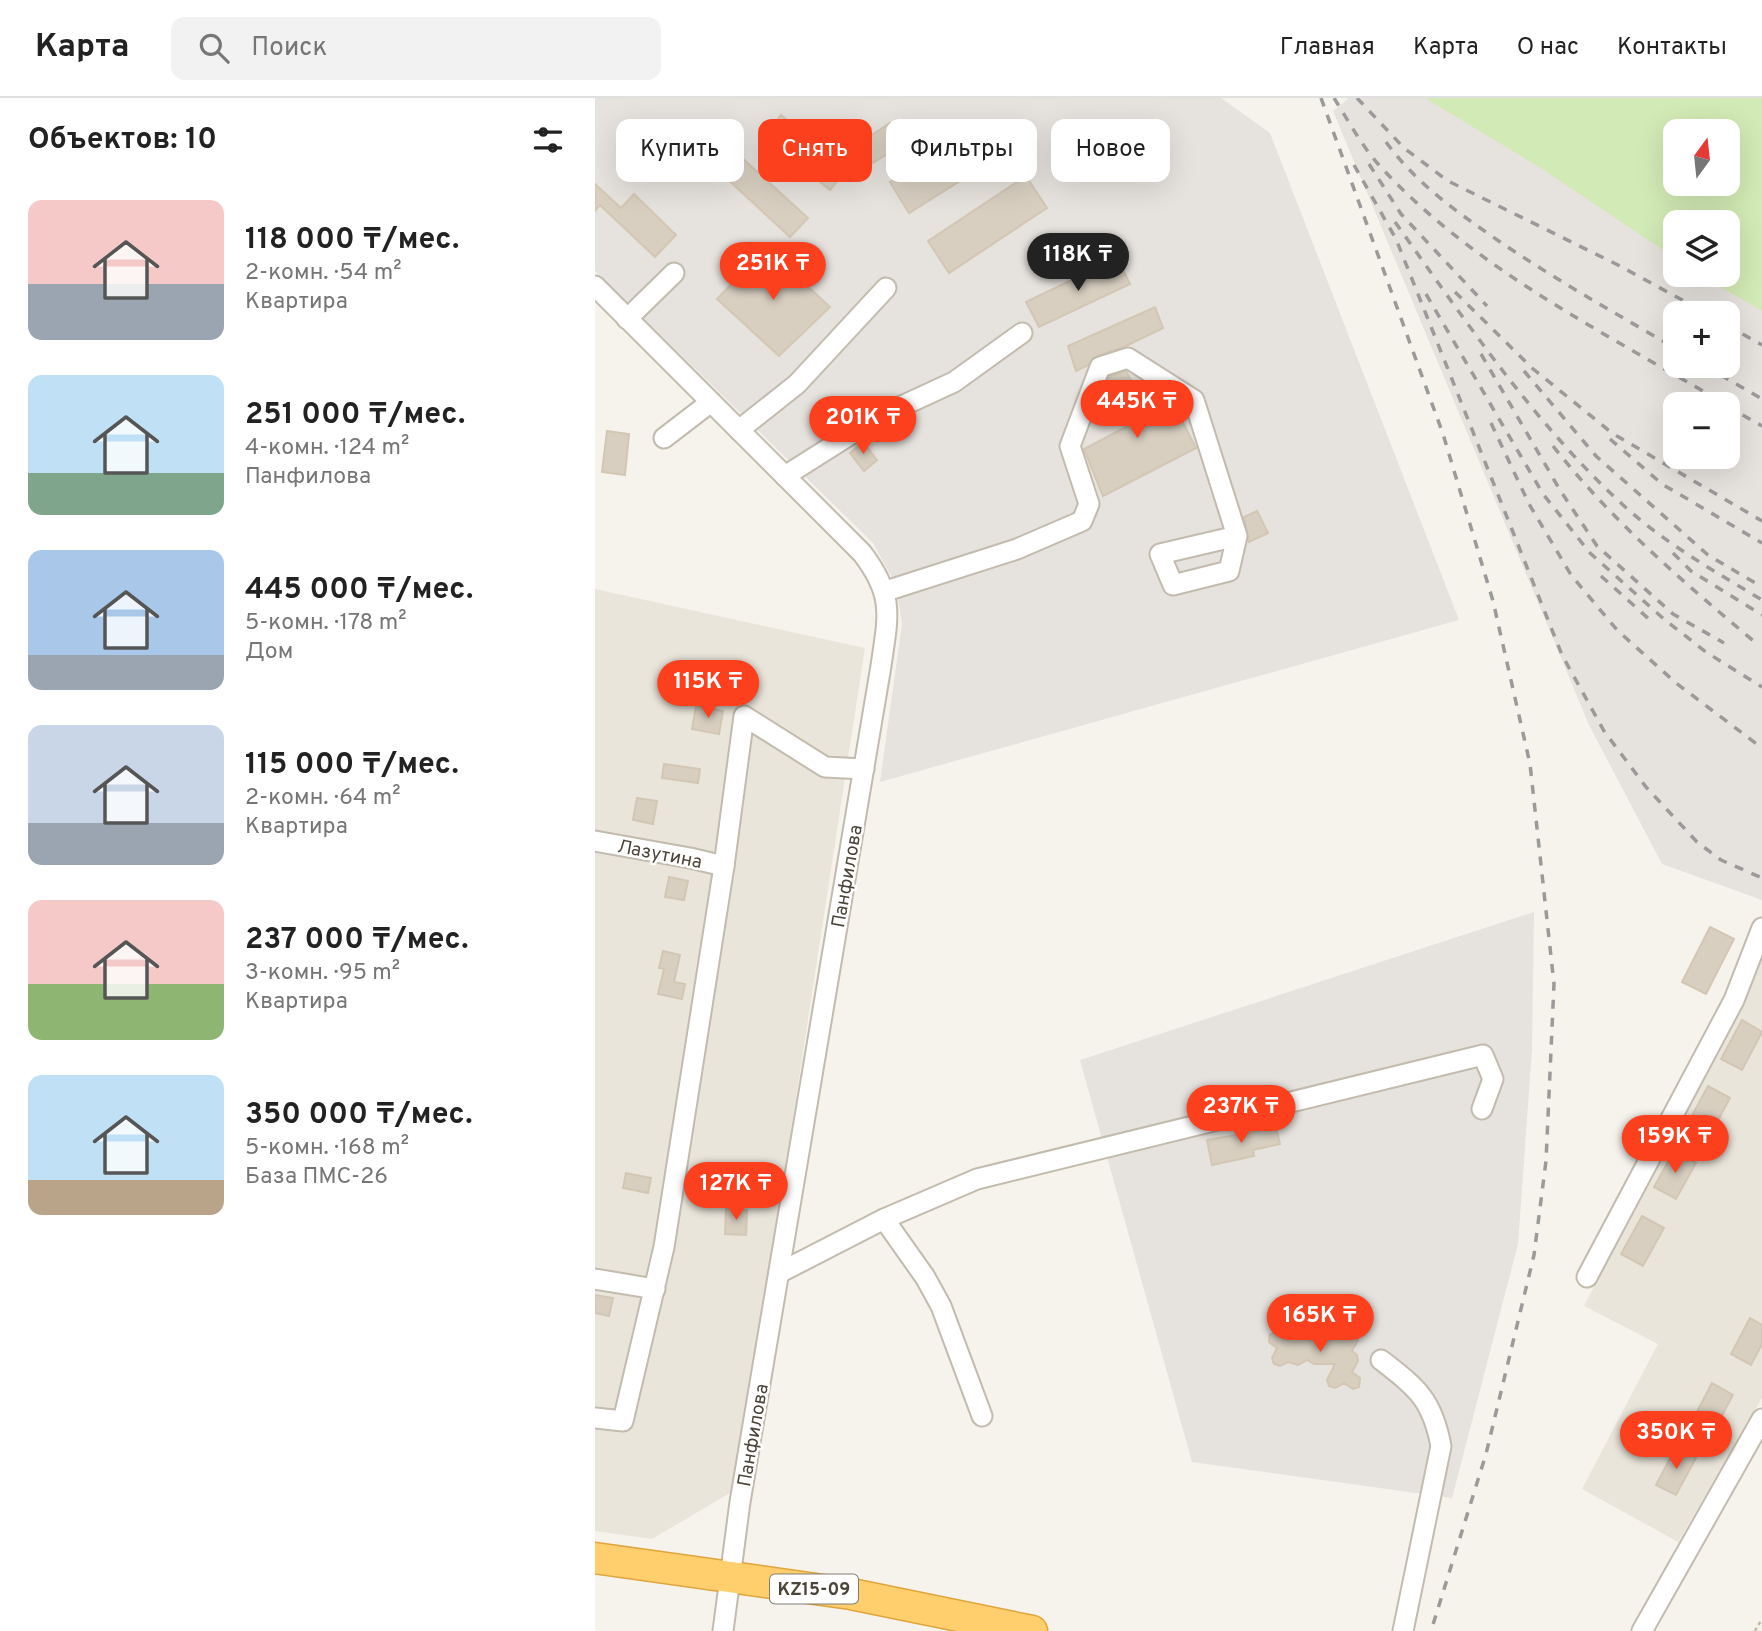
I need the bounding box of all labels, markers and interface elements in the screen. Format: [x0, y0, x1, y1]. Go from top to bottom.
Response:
search box [171, 17, 661, 80]
text: Карта [35, 27, 129, 69]
icon: search [195, 29, 233, 67]
text: Поиск [251, 32, 327, 65]
text: Главная [1280, 33, 1375, 63]
text: Карта [1413, 33, 1479, 63]
text: О нас [1517, 33, 1579, 63]
text: Контакты [1617, 33, 1727, 63]
chip: Купить [616, 119, 744, 182]
chip: Снять [758, 119, 872, 182]
chip: Фильтры [886, 119, 1037, 182]
chip: Новое [1051, 119, 1170, 182]
north arrow [1663, 119, 1739, 196]
map controls [1663, 119, 1740, 469]
icon: filters [529, 121, 567, 159]
text: Объектов: 10 [28, 122, 217, 159]
button: layers [1663, 210, 1740, 287]
text: 118 000 ₸/мес. [245, 222, 459, 259]
icon: home [84, 228, 168, 312]
pin: 118K ₸ [1021, 234, 1135, 293]
text: 118K ₸ [1043, 241, 1113, 270]
pin: 251K ₸ [716, 242, 830, 302]
text: 251K ₸ [736, 250, 810, 279]
text: 2-комн. · 54 m² [245, 259, 401, 288]
text: Квартира [245, 288, 348, 317]
button: + [1663, 301, 1740, 378]
pin: 445K ₸ [1080, 380, 1194, 440]
text: 445K ₸ [1097, 388, 1177, 417]
button: − [1663, 392, 1740, 469]
pin: 201K ₸ [806, 396, 920, 456]
text: 251 000 ₸/мес. [245, 397, 465, 434]
icon: home [84, 403, 168, 487]
text: 201K ₸ [825, 404, 901, 433]
text: 4-комн. · 124 m² [245, 434, 409, 463]
text: Панфилова [245, 463, 371, 492]
text: 445 000 ₸/мес. [245, 572, 473, 609]
icon: home [84, 578, 168, 662]
text: 5-комн. · 178 m² [245, 609, 407, 638]
text: Дом [245, 638, 293, 667]
pin: 115K ₸ [651, 660, 765, 720]
text: 115K ₸ [673, 668, 743, 697]
text: 115 000 ₸/мес. [245, 747, 459, 784]
icon: home [84, 753, 168, 837]
text: 2-комн. · 64 m² [245, 784, 400, 813]
text: Квартира [245, 813, 348, 842]
street label: Панфилова [827, 823, 869, 930]
street label: Лазутина [615, 835, 704, 875]
text: 237 000 ₸/мес. [245, 922, 469, 959]
icon: home [84, 928, 168, 1012]
text: 3-комн. · 95 m² [245, 959, 400, 988]
text: Квартира [245, 988, 348, 1017]
pin: 237K ₸ [1184, 1086, 1298, 1145]
text: 237K ₸ [1203, 1093, 1279, 1122]
text: 350 000 ₸/мес. [245, 1097, 472, 1134]
icon: home [84, 1103, 168, 1187]
pin: 159K ₸ [1618, 1116, 1732, 1175]
text: 159K ₸ [1638, 1123, 1712, 1152]
text: 5-комн. · 168 m² [245, 1134, 409, 1163]
pin: 127K ₸ [679, 1162, 793, 1222]
text: База ПМС-26 [245, 1163, 388, 1192]
text: 127K ₸ [700, 1170, 772, 1199]
pin: 165K ₸ [1263, 1294, 1377, 1354]
text: 165K ₸ [1283, 1302, 1357, 1331]
street label: Панфилова [733, 1382, 775, 1489]
pin: 350K ₸ [1619, 1412, 1733, 1471]
text: 350K ₸ [1636, 1419, 1716, 1448]
road number: KZ15-09 [770, 1574, 858, 1604]

